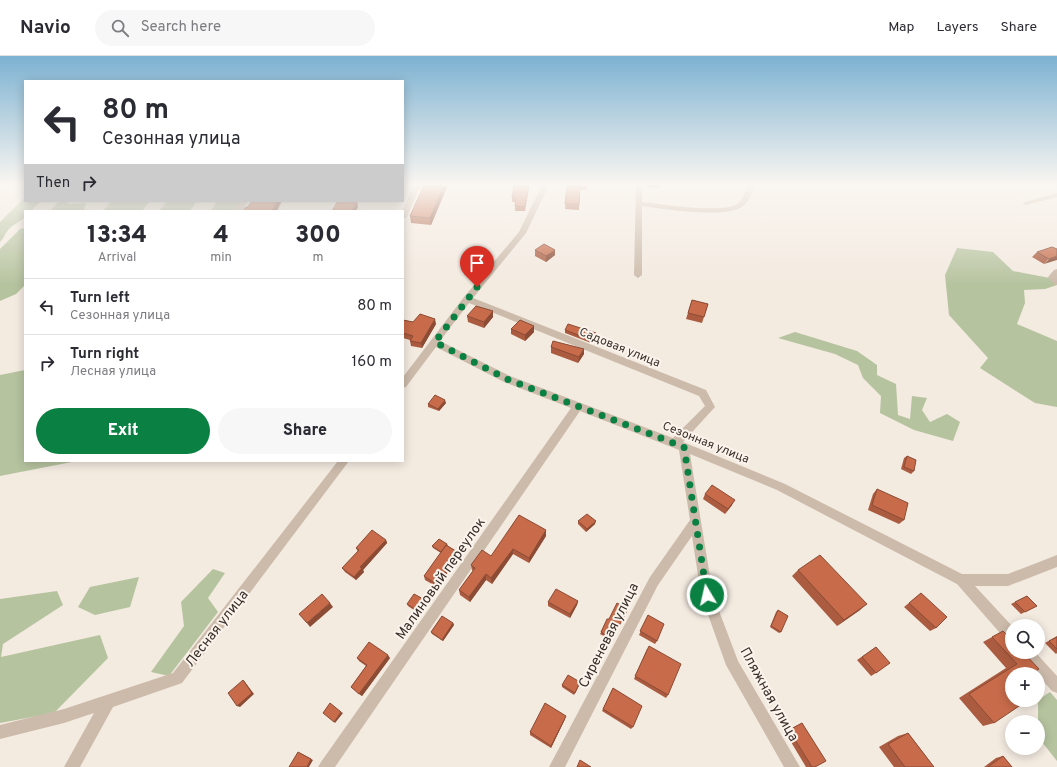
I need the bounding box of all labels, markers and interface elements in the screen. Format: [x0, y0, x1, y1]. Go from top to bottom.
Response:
search box [95, 10, 375, 46]
text: Navio [20, 16, 71, 40]
icon: search [109, 17, 131, 39]
text: Search here [141, 18, 221, 37]
text: Map [888, 19, 914, 36]
text: Layers [936, 19, 978, 36]
text: Share [1000, 19, 1037, 36]
text: 80 m [102, 93, 169, 129]
icon: left [36, 96, 88, 148]
text: Сезонная улица [102, 128, 240, 151]
icon: right [78, 172, 100, 194]
text: Then [36, 174, 70, 193]
text: 13:34 [87, 221, 147, 251]
text: 4 [213, 221, 229, 251]
text: 300 [295, 221, 341, 251]
pin [460, 246, 494, 287]
text: Arrival [98, 250, 137, 266]
text: min [210, 250, 232, 266]
text: m [312, 250, 323, 266]
icon: arrive [466, 252, 488, 274]
text: Turn left [70, 289, 130, 308]
icon: left [36, 296, 58, 318]
text: 80 m [357, 297, 392, 316]
text: Сезонная улица [70, 308, 170, 324]
street label: Садовая улица [577, 324, 663, 371]
text: Turn right [70, 345, 139, 364]
icon: right [36, 352, 58, 374]
text: 160 m [352, 353, 392, 372]
text: Лесная улица [70, 364, 156, 380]
button: Exit [36, 408, 210, 454]
button: Share [218, 408, 392, 454]
street label: Сезонная улица [660, 418, 751, 468]
street label: Малиновый переулок [393, 515, 490, 643]
position arrow [686, 574, 728, 616]
street label: Сиреневая улица [576, 580, 643, 691]
street label: Лесная улица [182, 587, 252, 671]
map controls [1005, 619, 1045, 755]
button: search [1005, 619, 1045, 659]
street label: Пляжная улица [736, 645, 802, 745]
button: + [1005, 667, 1045, 707]
button: − [1005, 715, 1045, 755]

